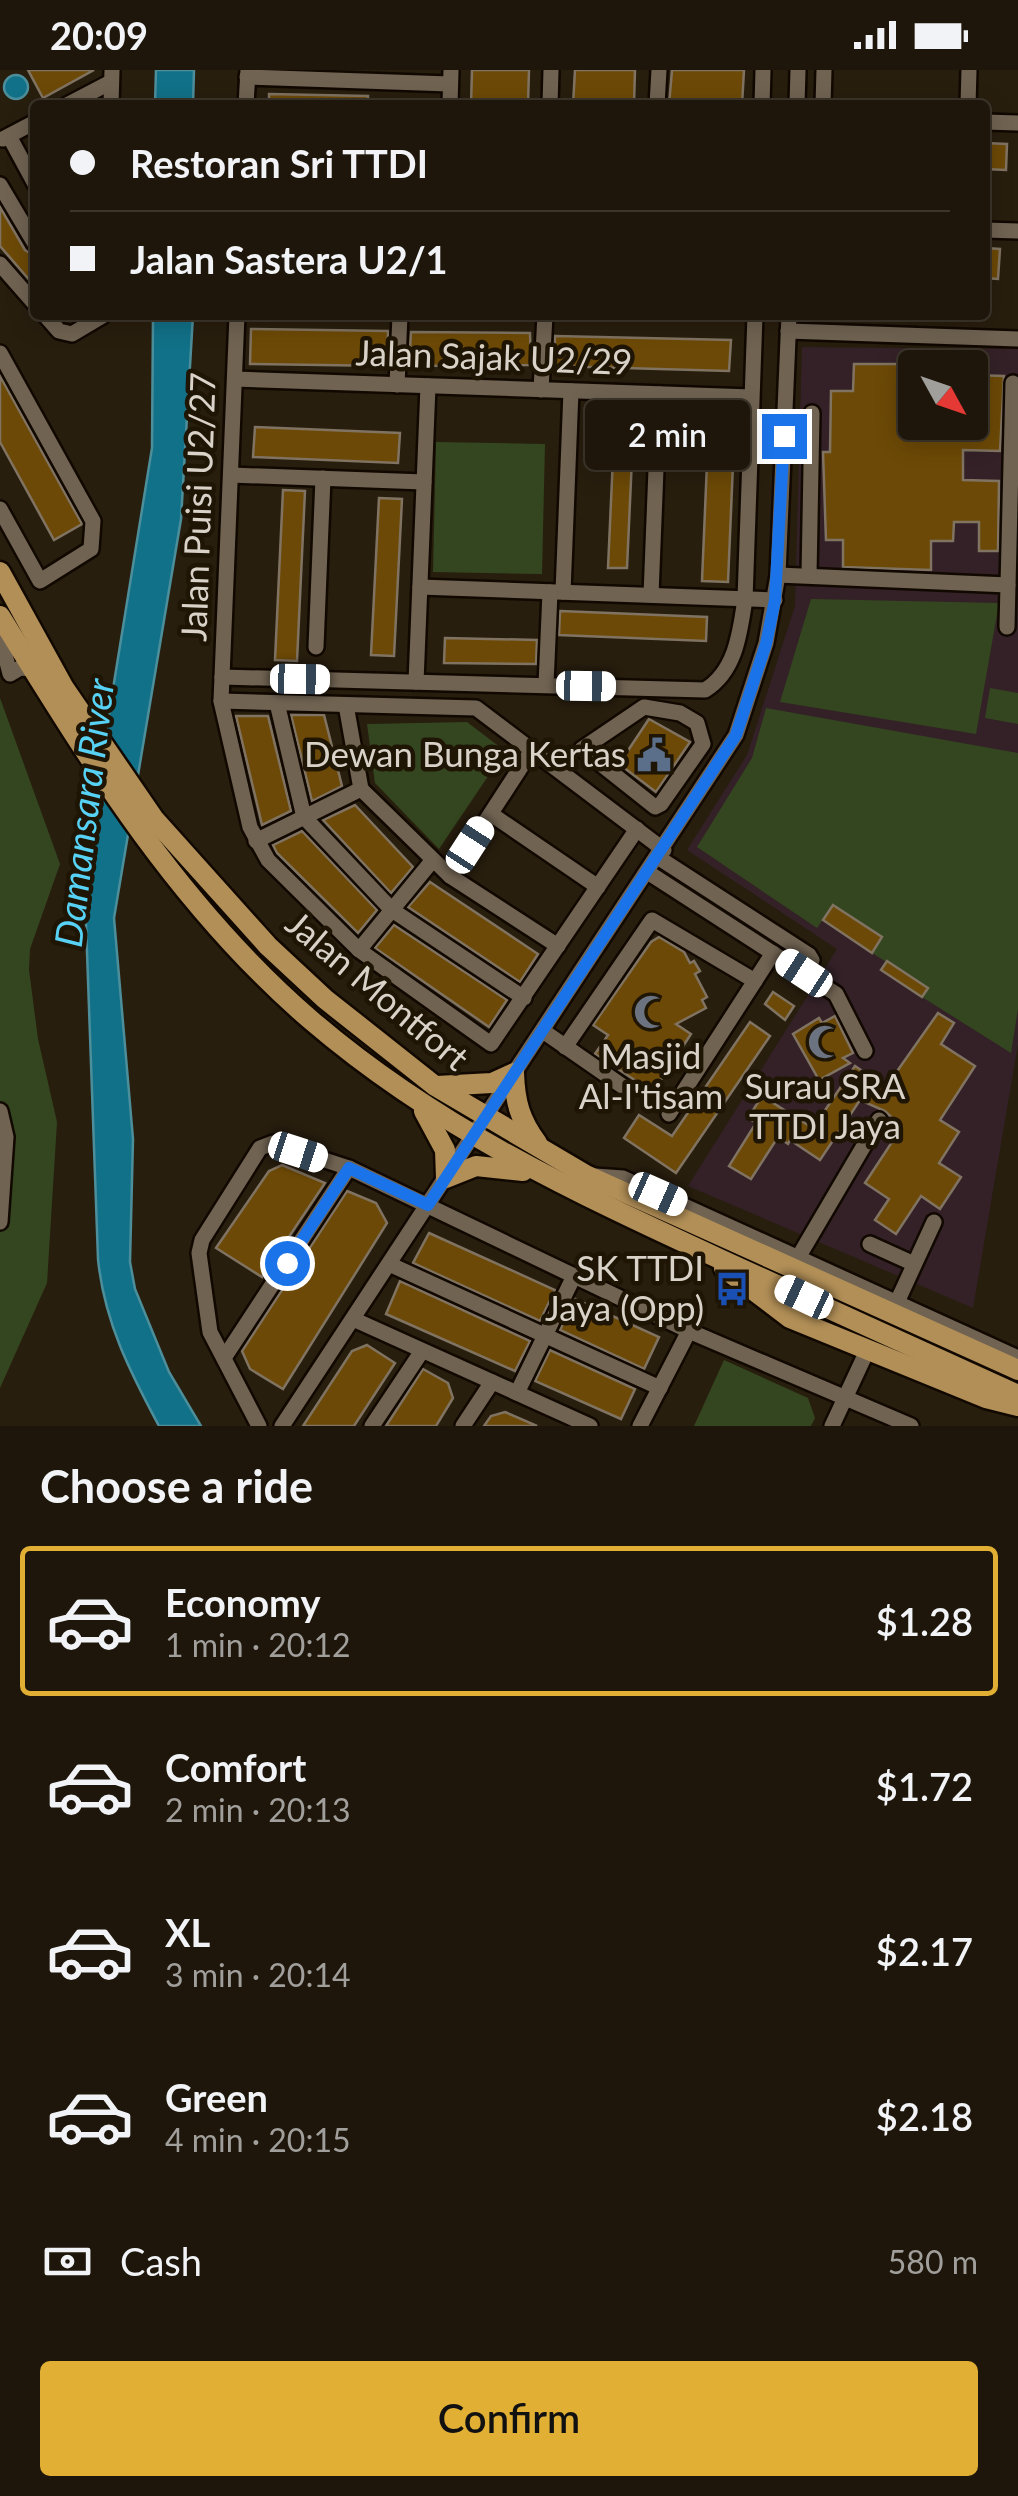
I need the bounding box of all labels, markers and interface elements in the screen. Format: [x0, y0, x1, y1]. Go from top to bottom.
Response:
text: 20:09 [50, 12, 148, 58]
text: Restoran Sri TTDI [130, 140, 428, 186]
text: Jalan Sastera U2/1 [130, 236, 448, 282]
street label: Jalan Sajak U2/29 [355, 330, 633, 382]
north arrow [898, 350, 988, 440]
map controls [898, 350, 988, 440]
street label: Jalan Puisi U2/27 [171, 372, 223, 642]
callout: 2 min [584, 401, 749, 471]
route end [762, 414, 807, 459]
text: 2 min [628, 415, 707, 454]
car [270, 663, 330, 695]
car [556, 670, 616, 702]
water label: Damansara River [44, 675, 122, 950]
place label: Dewan Bunga Kertas [304, 732, 626, 774]
public building icon: Dewan Bunga Kertas [635, 736, 673, 774]
car [441, 812, 499, 878]
street label: Jalan Montfort [278, 901, 478, 1078]
car [771, 944, 837, 1002]
mosque icon: Masjid Al-I'tisam [632, 993, 670, 1031]
mosque icon: Surau SRA TTDI Jaya [806, 1023, 844, 1061]
place label: Masjid Al-I'tisam [579, 1034, 723, 1116]
place label: Surau SRA TTDI Jaya [744, 1064, 906, 1146]
car [265, 1128, 331, 1176]
car [624, 1168, 692, 1220]
route start [265, 1241, 310, 1286]
place label: SK TTDI Jaya (Opp) [545, 1246, 704, 1328]
bus stop icon: SK TTDI Jaya (Opp) [713, 1270, 751, 1308]
car [770, 1271, 838, 1323]
text: Choose a ride [40, 1459, 313, 1513]
icon: car [45, 1576, 135, 1666]
text: Economy [165, 1579, 320, 1625]
text: $1.28 [876, 1598, 973, 1644]
text: 1 min · 20:12 [165, 1625, 351, 1664]
icon: car [45, 1741, 135, 1831]
text: Comfort [165, 1744, 306, 1790]
text: $1.72 [876, 1763, 973, 1809]
text: 2 min · 20:13 [165, 1790, 351, 1829]
icon: car [45, 1906, 135, 1996]
text: XL [165, 1909, 210, 1955]
text: $2.17 [876, 1928, 973, 1974]
text: 3 min · 20:14 [165, 1955, 351, 1994]
icon: car [45, 2071, 135, 2161]
text: Green [165, 2074, 268, 2120]
text: $2.18 [876, 2093, 973, 2139]
text: 4 min · 20:15 [165, 2120, 351, 2159]
icon: cash [40, 2234, 95, 2289]
text: Cash [120, 2238, 202, 2284]
text: 580 m [888, 2242, 978, 2281]
button: Confirm [40, 2361, 978, 2476]

